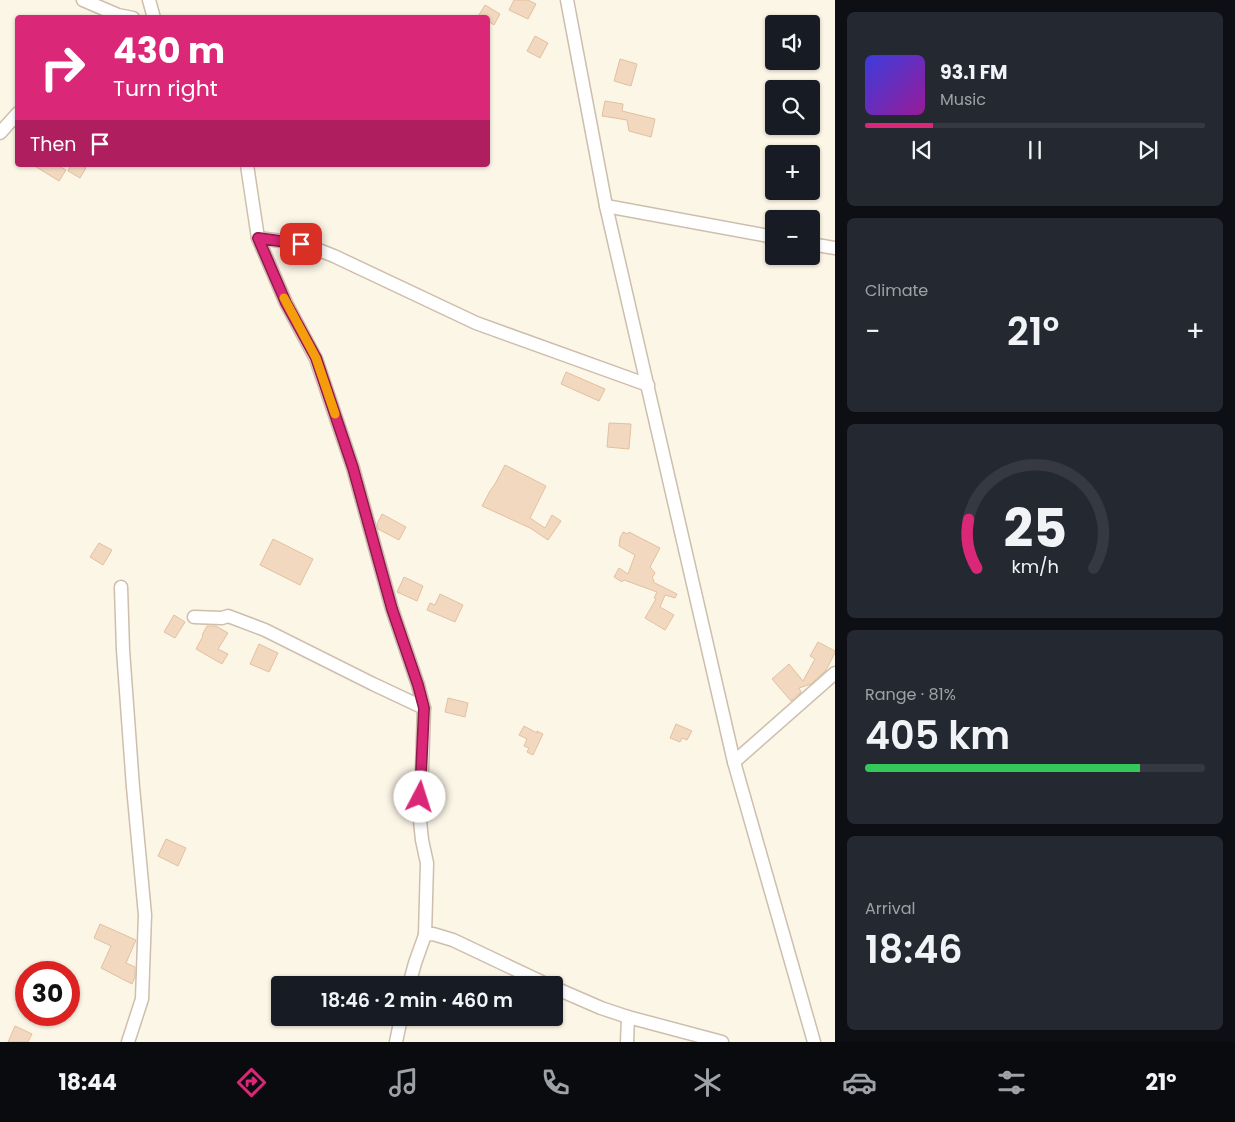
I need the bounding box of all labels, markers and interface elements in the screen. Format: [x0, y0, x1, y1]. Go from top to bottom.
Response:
map controls [765, 15, 820, 265]
button: sound [765, 15, 820, 70]
text: 430 m [113, 26, 225, 75]
icon: right [30, 35, 95, 100]
text: 93.1 FM [940, 59, 1008, 86]
text: Turn right [113, 73, 218, 104]
button: search [765, 80, 820, 135]
text: Music [940, 88, 986, 111]
icon: arrive [86, 130, 114, 158]
text: Then [30, 131, 76, 158]
icon: previous [908, 136, 936, 164]
icon: pause [1021, 136, 1049, 164]
icon: next [1134, 136, 1162, 164]
button: + [765, 145, 820, 200]
button: − [765, 210, 820, 265]
pin [280, 223, 322, 265]
icon: arrive [287, 230, 315, 258]
text: Climate [865, 279, 928, 302]
text: 21° [1007, 305, 1059, 358]
text: − [865, 312, 880, 351]
text: + [1186, 312, 1205, 351]
text: 25 [1003, 492, 1067, 565]
text: km/h [1011, 554, 1059, 579]
text: Range · 81% [865, 683, 956, 706]
text: 405 km [865, 709, 1010, 762]
position arrow [393, 770, 445, 822]
text: Arrival [865, 897, 915, 920]
text: 18:46 [865, 923, 963, 976]
speed limit sign: 30 [15, 961, 80, 1026]
text: 18:46 · 2 min · 460 m [321, 987, 513, 1014]
icon: directions [234, 1065, 269, 1100]
icon: music [386, 1065, 421, 1100]
icon: phone [538, 1065, 573, 1100]
icon: climate [690, 1065, 725, 1100]
icon: car [842, 1065, 877, 1100]
icon: filters [994, 1065, 1029, 1100]
text: 18:44 [58, 1067, 117, 1098]
text: 21° [1145, 1067, 1177, 1098]

